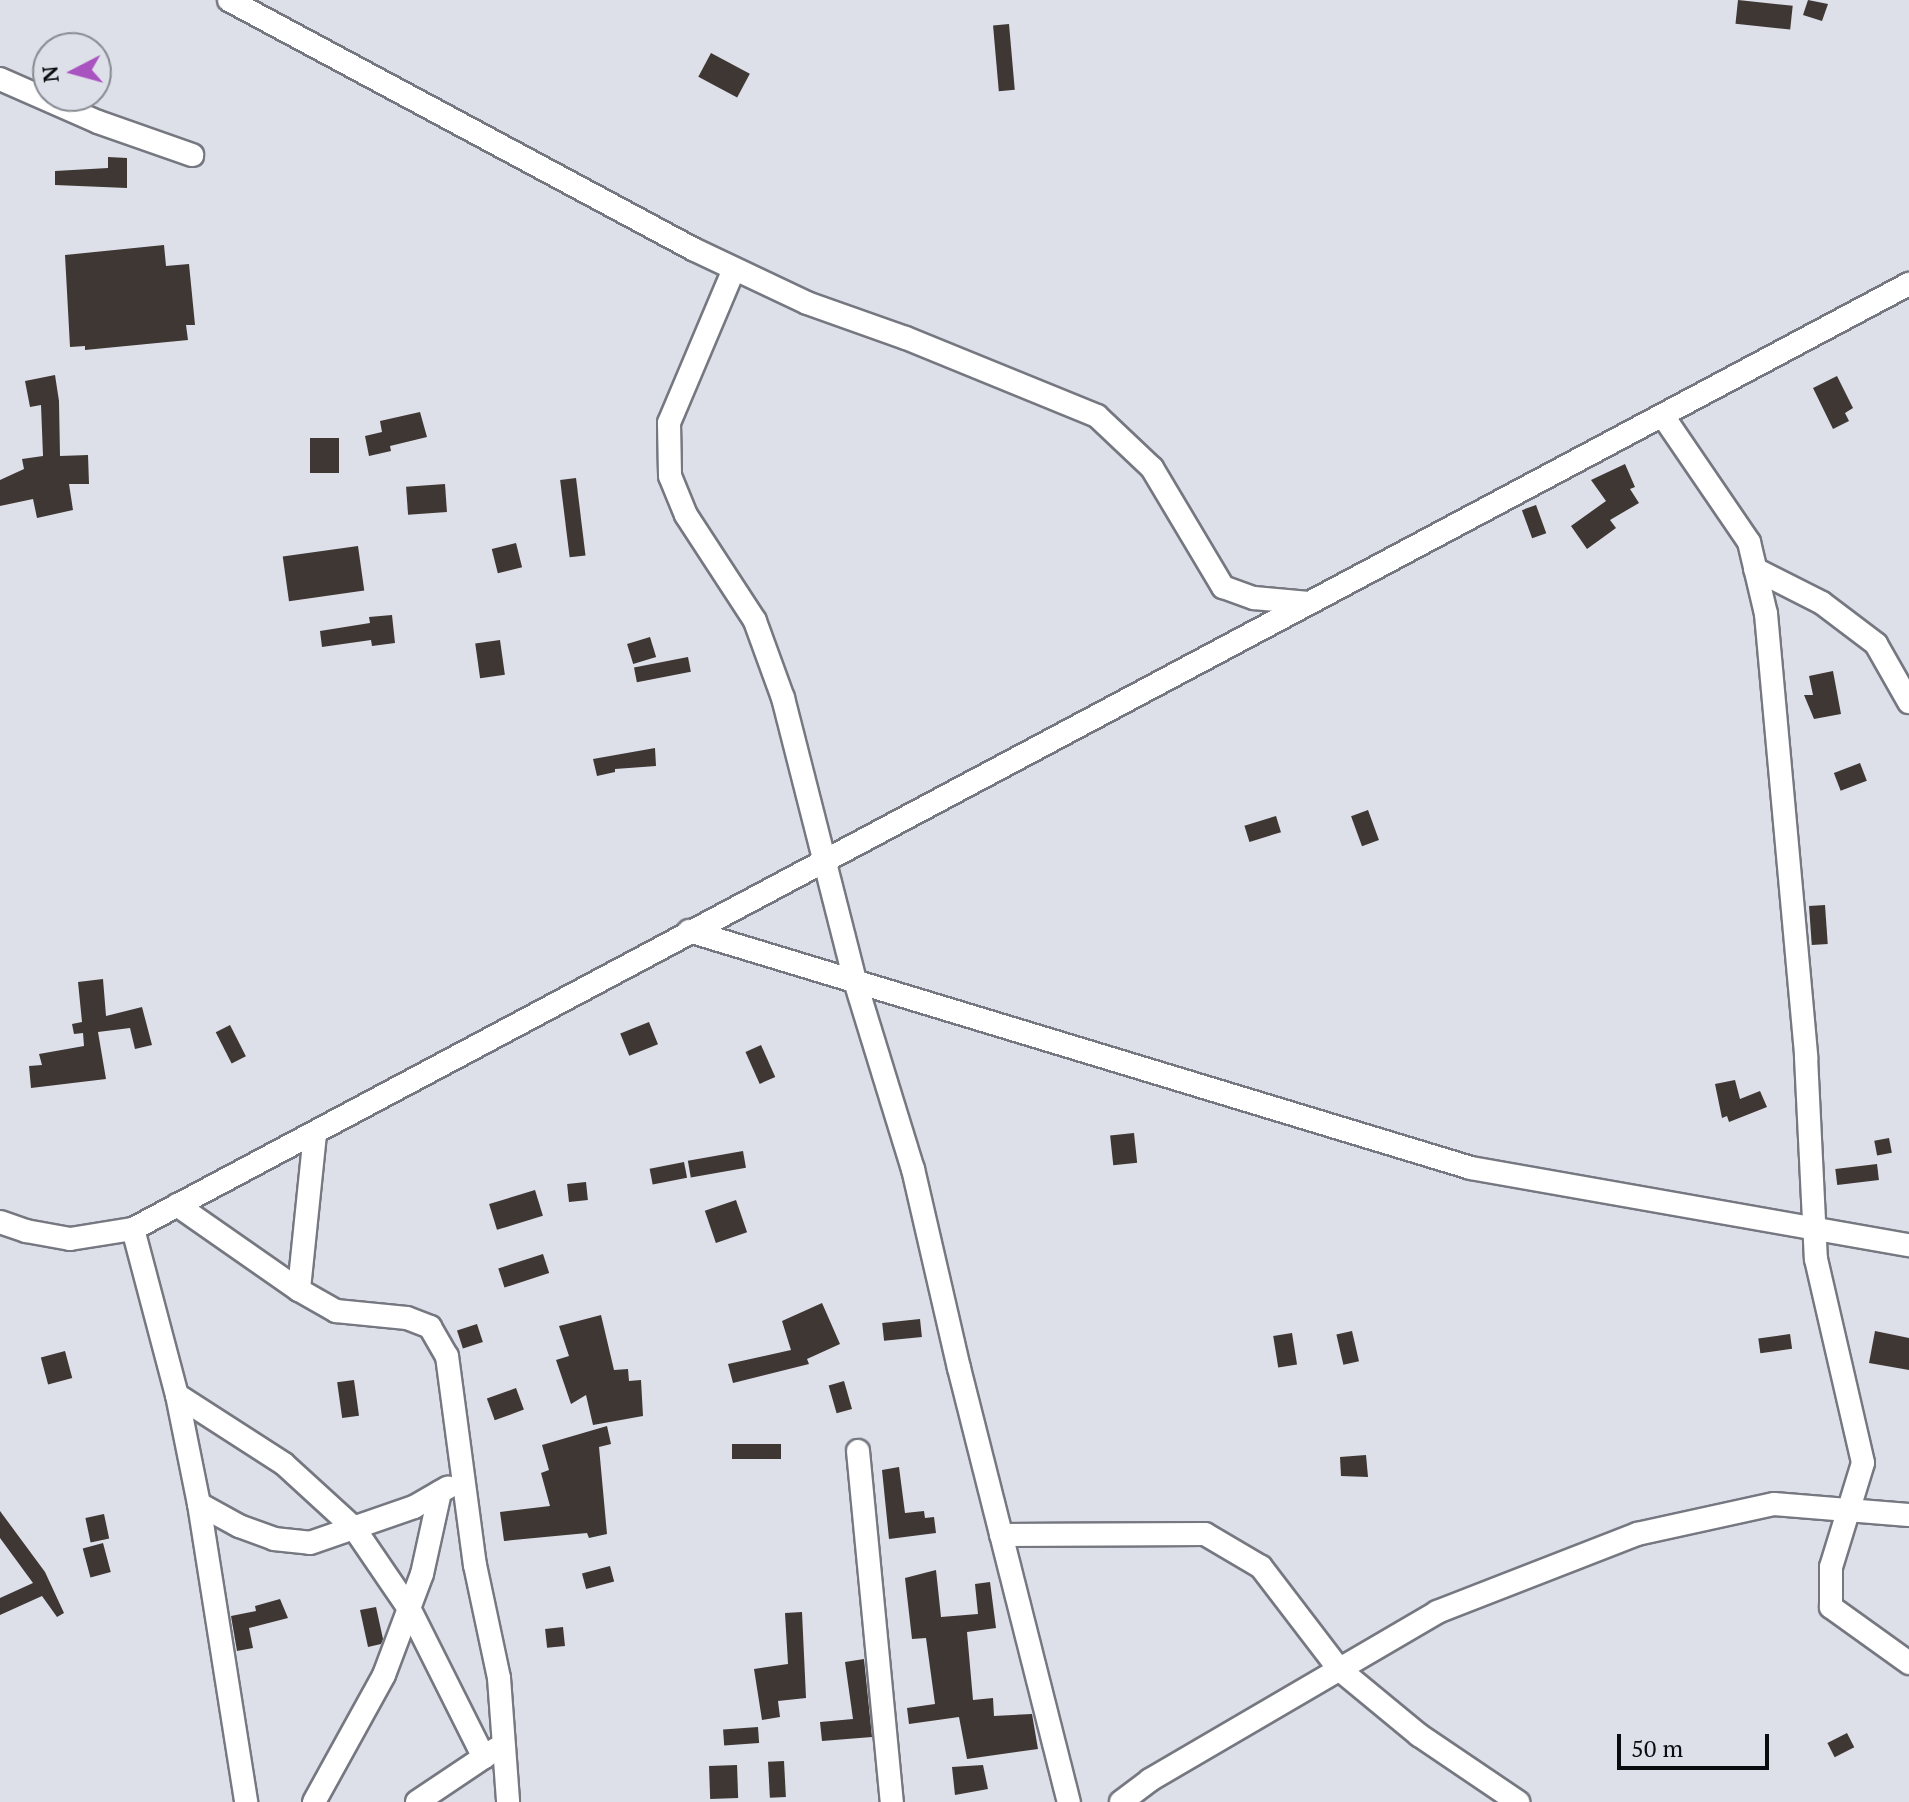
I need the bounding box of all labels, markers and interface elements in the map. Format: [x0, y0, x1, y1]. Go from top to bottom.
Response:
north arrow [32, 32, 112, 112]
text: N [34, 65, 65, 84]
scale bar [1621, 1718, 1773, 1768]
text: 50 m [1631, 1732, 1683, 1764]

